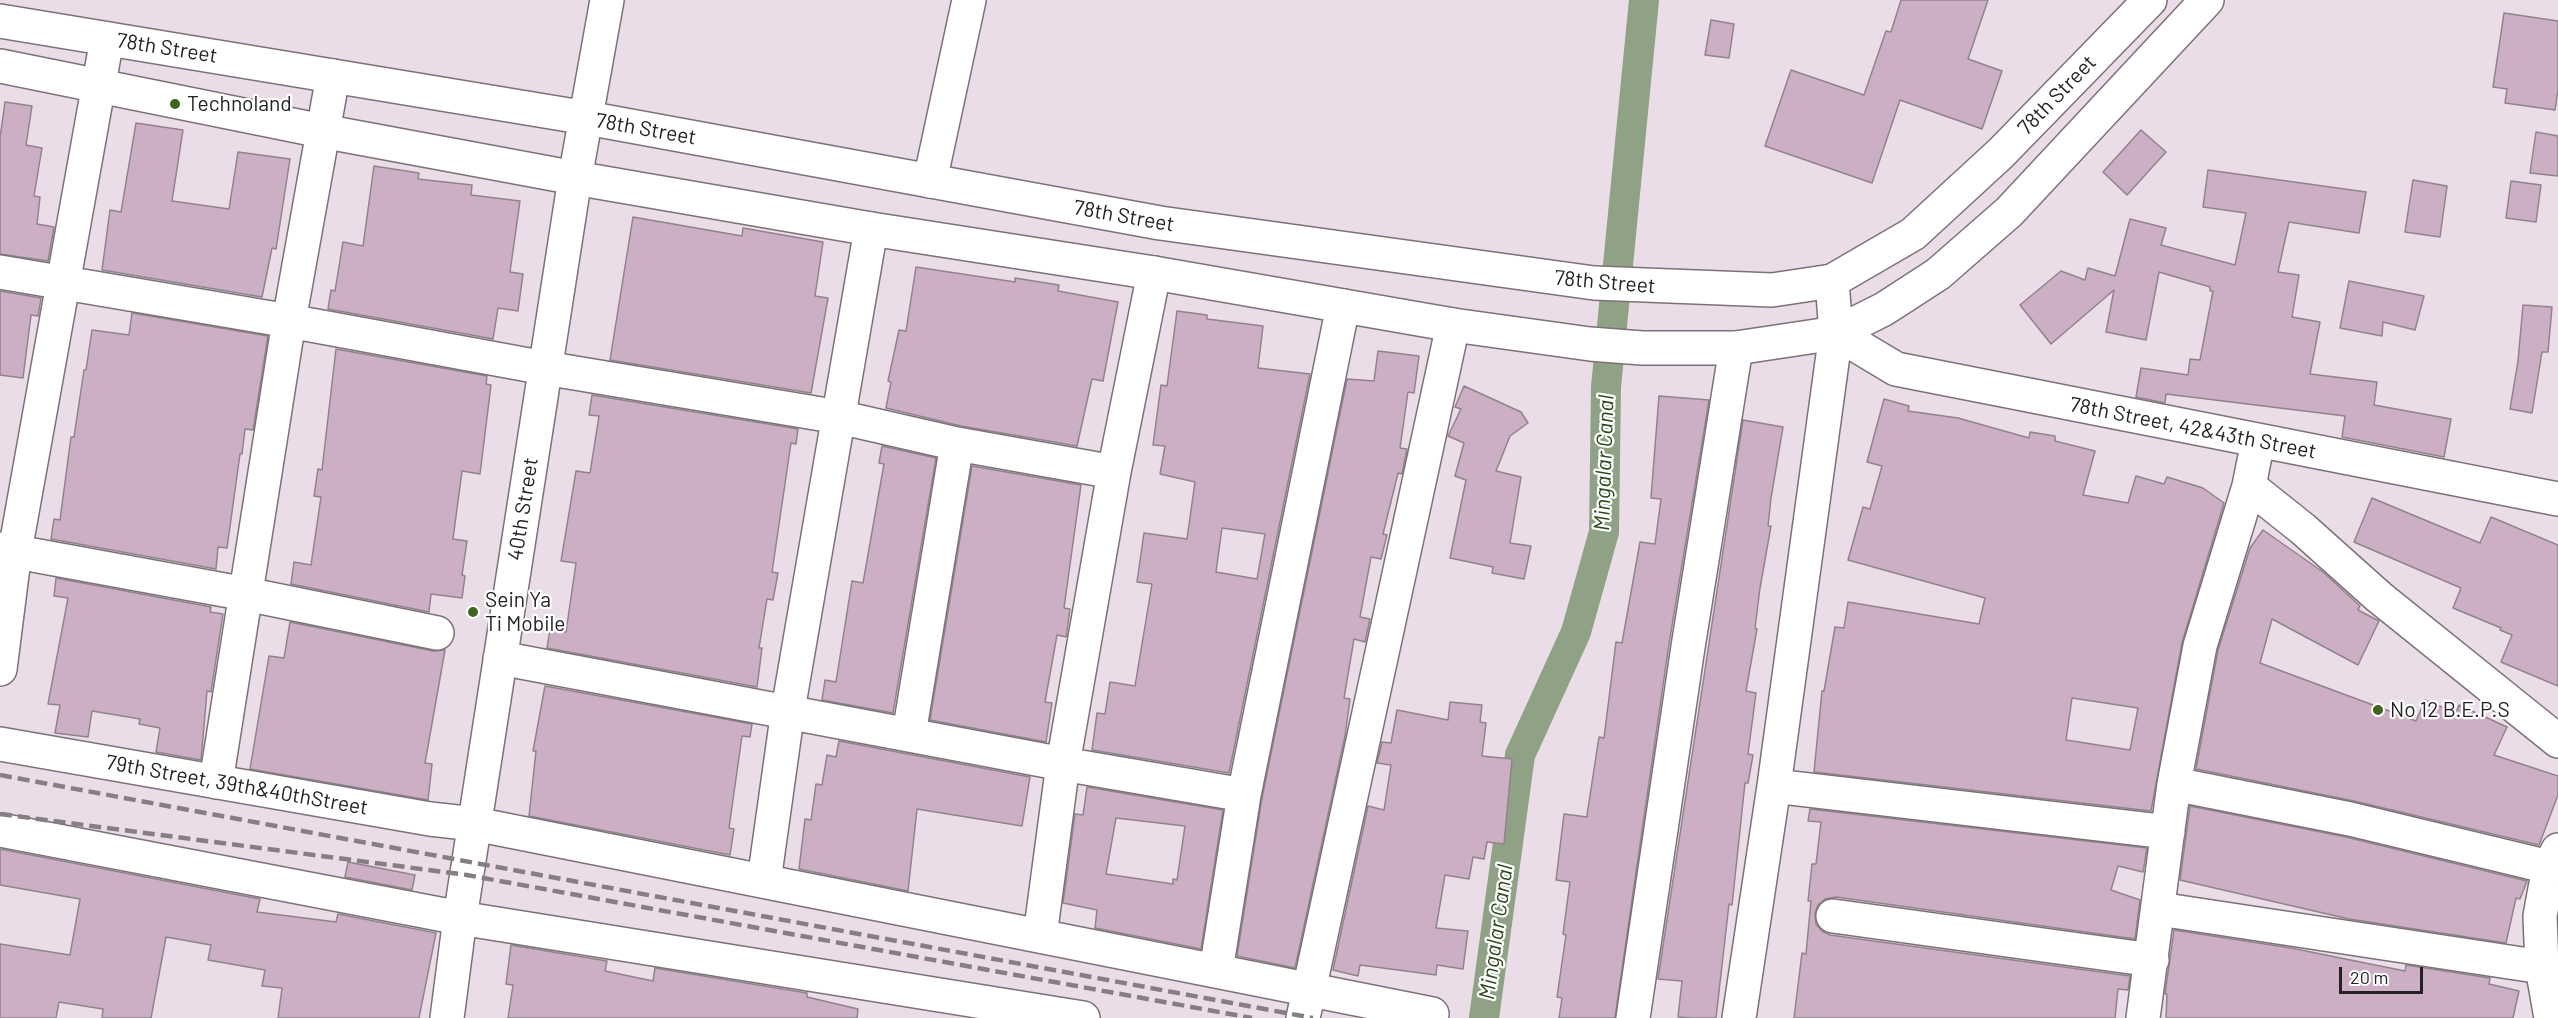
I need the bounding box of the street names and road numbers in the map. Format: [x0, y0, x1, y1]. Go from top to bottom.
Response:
street label: 78th Street [115, 28, 219, 68]
street label: 78th Street [2013, 50, 2101, 140]
street label: 78th Street [594, 108, 698, 150]
street label: 78th Street [1072, 195, 1176, 237]
street label: 78th Street [1553, 265, 1657, 299]
street label: 78th Street, 42&43th Street [2068, 392, 2318, 464]
street label: 40th Street [502, 456, 544, 562]
street label: 79th Street, 39th&40thStreet [104, 750, 370, 820]

